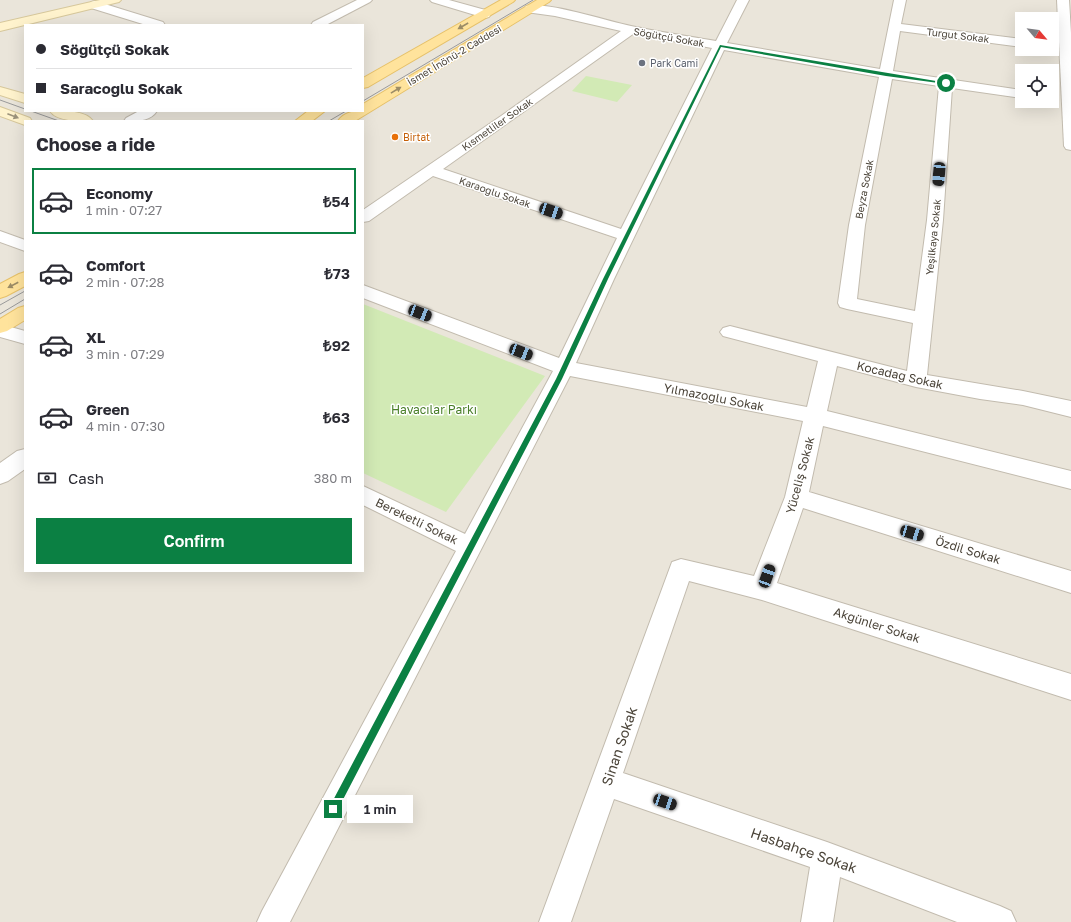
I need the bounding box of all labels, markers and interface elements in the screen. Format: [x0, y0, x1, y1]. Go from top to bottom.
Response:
north arrow [1015, 12, 1059, 56]
map controls [1015, 12, 1059, 108]
street label: İsmet İnönü-2 Caddesi [404, 21, 503, 88]
one-way arrow [457, 23, 469, 30]
street label: Söğütçü Sokak [633, 25, 706, 49]
street label: Turgut Sokak [926, 25, 990, 45]
text: Söğütçü Sokak [60, 40, 170, 58]
place label: Park Cami [650, 57, 698, 69]
marker: Park Cami [637, 58, 647, 68]
button: locate [1015, 64, 1059, 108]
route start [937, 74, 955, 92]
text: Saracoğlu Sokak [60, 79, 183, 97]
one-way arrow [391, 86, 401, 94]
street label: Kısmetliler Sokak [459, 95, 535, 153]
one-way arrow [7, 114, 19, 120]
place label: Birtat [403, 131, 430, 143]
marker: Birtat [390, 132, 400, 142]
text: Choose a ride [36, 133, 155, 155]
street label: Beyza Sokak [852, 158, 876, 220]
car [932, 162, 946, 186]
street label: Karaoğlu Sokak [458, 174, 533, 210]
icon: car [38, 183, 74, 219]
text: Economy [86, 184, 153, 202]
text: ₺54 [323, 192, 350, 210]
street label: Yeşilkaya Sokak [923, 198, 943, 276]
car [538, 201, 564, 221]
text: 1 min · 07:27 [86, 202, 162, 218]
icon: car [38, 255, 74, 291]
text: Comfort [86, 256, 145, 274]
text: ₺73 [324, 264, 350, 282]
text: 2 min · 07:28 [86, 274, 165, 290]
one-way arrow [7, 282, 18, 288]
car [407, 303, 433, 323]
icon: car [38, 327, 74, 363]
text: XL [86, 328, 105, 346]
text: ₺92 [323, 336, 350, 354]
car [508, 342, 534, 362]
text: 3 min · 07:29 [86, 346, 165, 362]
street label: Kocadağ Sokak [855, 358, 945, 392]
street label: Yılmazoğlu Sokak [662, 380, 766, 414]
icon: car [38, 399, 74, 435]
text: Green [86, 400, 129, 418]
park label: Havacılar Parkı [391, 402, 477, 417]
text: ₺63 [323, 408, 350, 426]
text: 4 min · 07:30 [86, 418, 165, 434]
street label: Yüceliş Sokak [782, 435, 818, 515]
icon: cash [36, 467, 58, 489]
text: Cash [68, 469, 104, 487]
text: 380 m [314, 470, 352, 486]
street label: Bereketli Sokak [373, 495, 461, 548]
button: Confirm [36, 518, 352, 564]
car [899, 524, 925, 542]
street label: Özdil Sokak [934, 533, 1003, 567]
car [757, 563, 777, 589]
street label: Akgünler Sokak [832, 604, 922, 646]
street label: Sinan Sokak [598, 704, 640, 788]
car [652, 792, 678, 812]
callout: 1 min [347, 795, 413, 823]
route end [324, 800, 342, 818]
text: 1 min [364, 801, 396, 817]
street label: Hasbahçe Sokak [749, 824, 859, 876]

